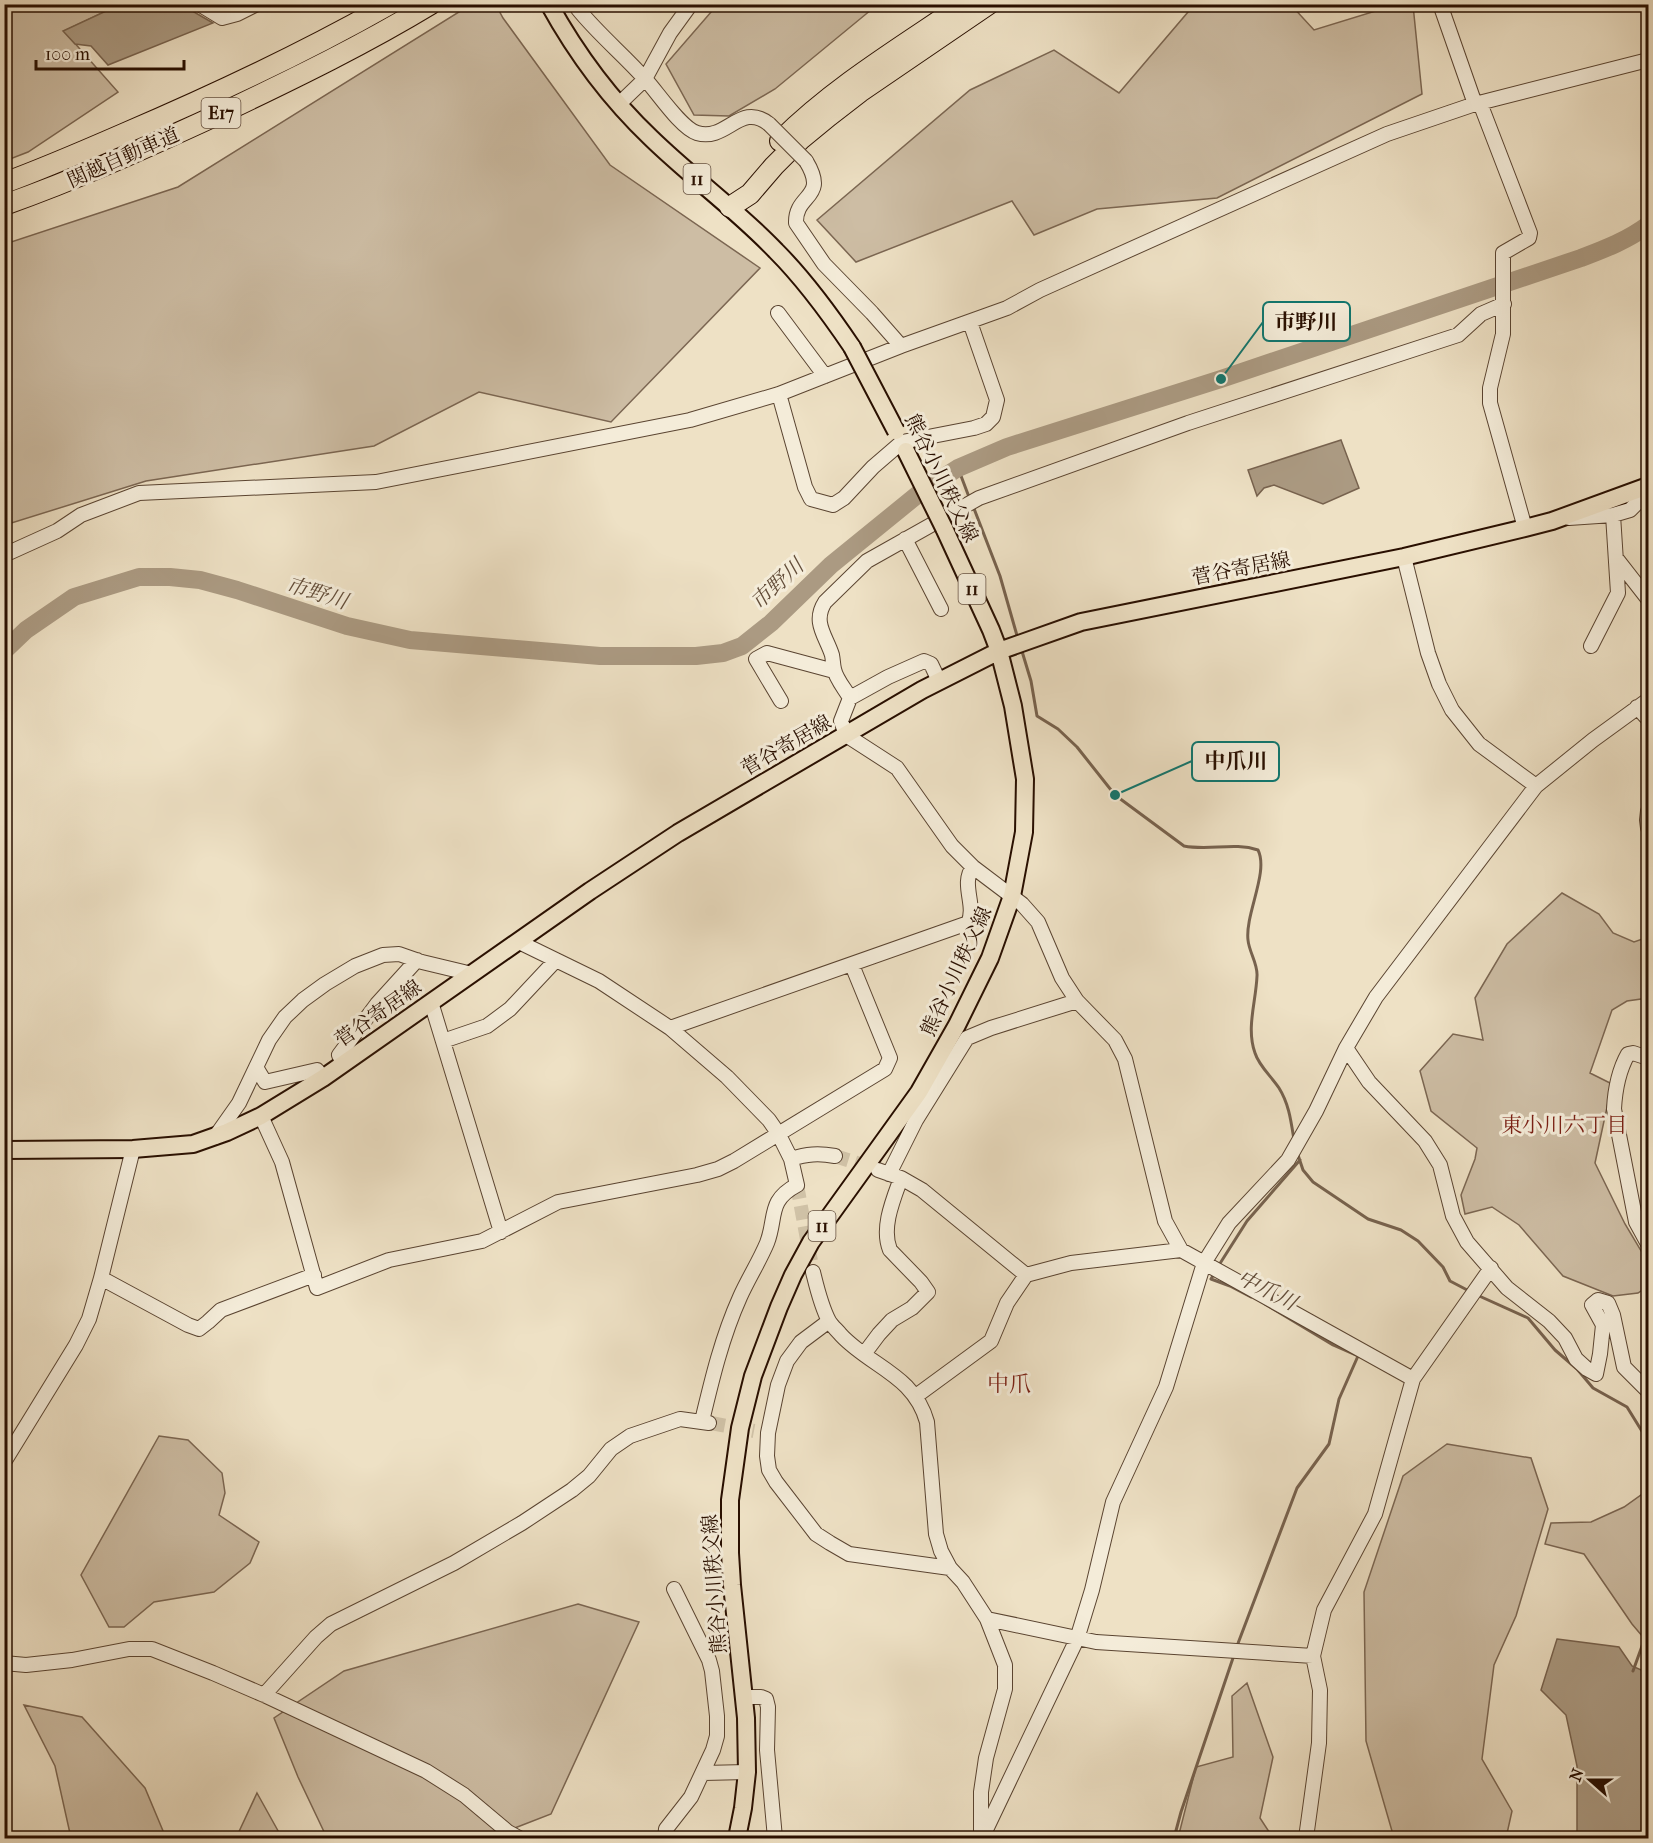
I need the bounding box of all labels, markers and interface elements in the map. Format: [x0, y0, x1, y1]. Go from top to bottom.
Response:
scale bar [36, 33, 184, 71]
text: 100 m [45, 44, 90, 65]
road number: E17 [202, 98, 240, 128]
street label: 関越自動車道 [64, 123, 183, 192]
road number: 11 [684, 164, 710, 194]
callout: 市野川 [1263, 302, 1350, 341]
text: 市野川 [1275, 310, 1338, 334]
street label: 熊谷小川秩父線 [901, 410, 983, 546]
street label: 菅谷寄居線 [1190, 548, 1292, 589]
water label: 市野川 [746, 552, 810, 614]
water label: 市野川 [283, 572, 353, 614]
road number: 11 [958, 574, 986, 604]
street label: 菅谷寄居線 [737, 710, 835, 780]
callout: 中爪川 [1192, 742, 1279, 781]
text: 中爪川 [1205, 749, 1268, 773]
street label: 熊谷小川秩父線 [916, 903, 996, 1040]
street label: 菅谷寄居線 [331, 975, 426, 1052]
district label: 東小川六丁目 [1501, 1113, 1627, 1137]
road number: 11 [808, 1211, 836, 1241]
water label: 中爪川 [1233, 1265, 1302, 1316]
district label: 中爪 [987, 1371, 1031, 1397]
street label: 熊谷小川秩父線 [698, 1513, 731, 1655]
north arrow [1560, 1750, 1620, 1810]
text: N [1565, 1765, 1588, 1784]

